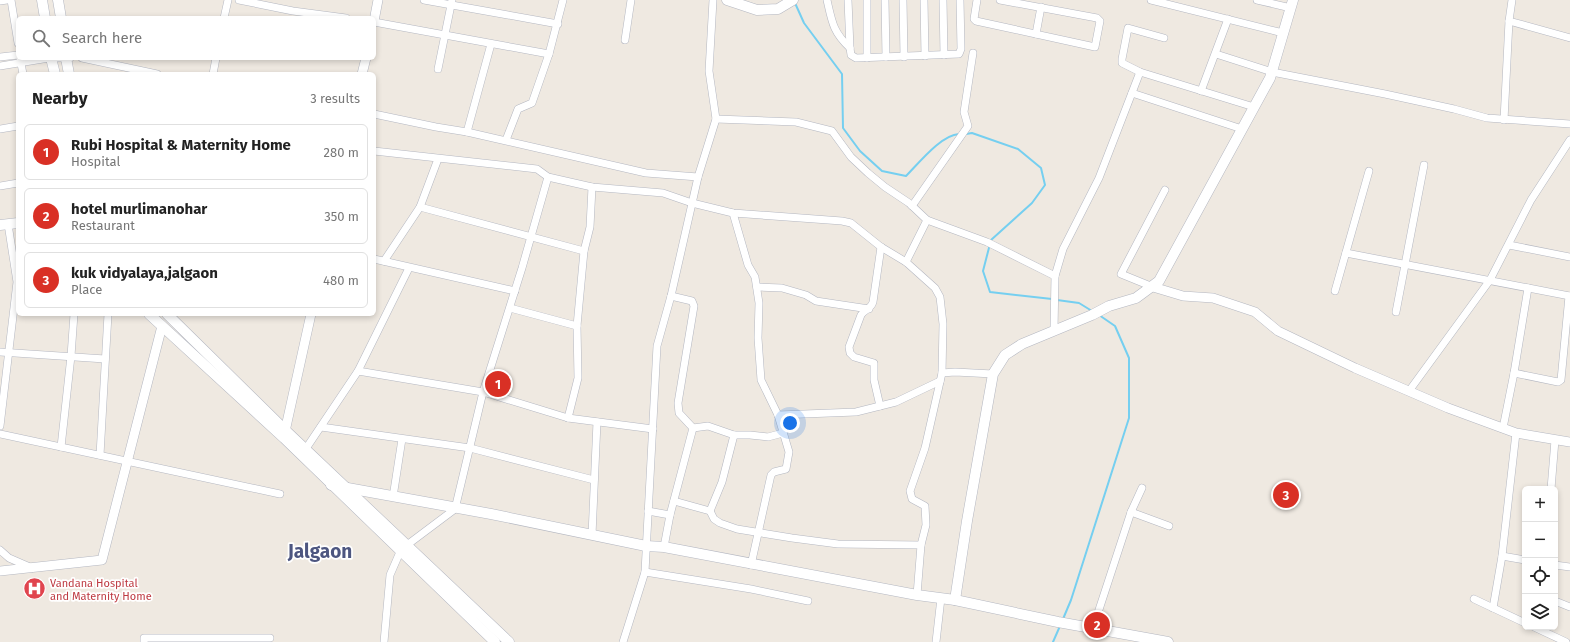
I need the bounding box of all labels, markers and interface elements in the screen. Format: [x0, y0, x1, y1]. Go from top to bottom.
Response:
search box [16, 16, 376, 60]
icon: search [30, 27, 52, 49]
text: Search here [62, 29, 142, 47]
text: Nearby [32, 88, 87, 109]
text: 3 results [310, 91, 360, 106]
text: Rubi Hospital & Maternity Home [71, 136, 291, 154]
text: 1 [43, 145, 49, 160]
text: 280 m [324, 145, 359, 160]
text: Hospital [71, 154, 120, 169]
text: hotel murlimanohar [71, 200, 207, 218]
text: 2 [43, 209, 49, 224]
text: 350 m [324, 209, 359, 224]
text: Restaurant [71, 218, 135, 233]
text: kuk vidyalaya,jalgaon [71, 264, 218, 282]
text: 3 [43, 273, 49, 288]
text: 480 m [323, 273, 359, 288]
text: Place [71, 282, 102, 297]
pin: 1 [485, 369, 511, 399]
your location [780, 413, 800, 433]
pin: 3 [1273, 480, 1299, 510]
map controls [1522, 486, 1558, 630]
button: + [1522, 486, 1558, 522]
button: − [1522, 522, 1558, 558]
district label: Jalgaon [287, 540, 352, 563]
button: locate [1522, 558, 1558, 594]
hospital icon: Vandana Hospital and Maternity Home [21, 576, 47, 602]
place label: Vandana Hospital and Maternity Home [50, 577, 152, 603]
button: layers [1522, 594, 1558, 630]
pin: 2 [1084, 610, 1110, 640]

